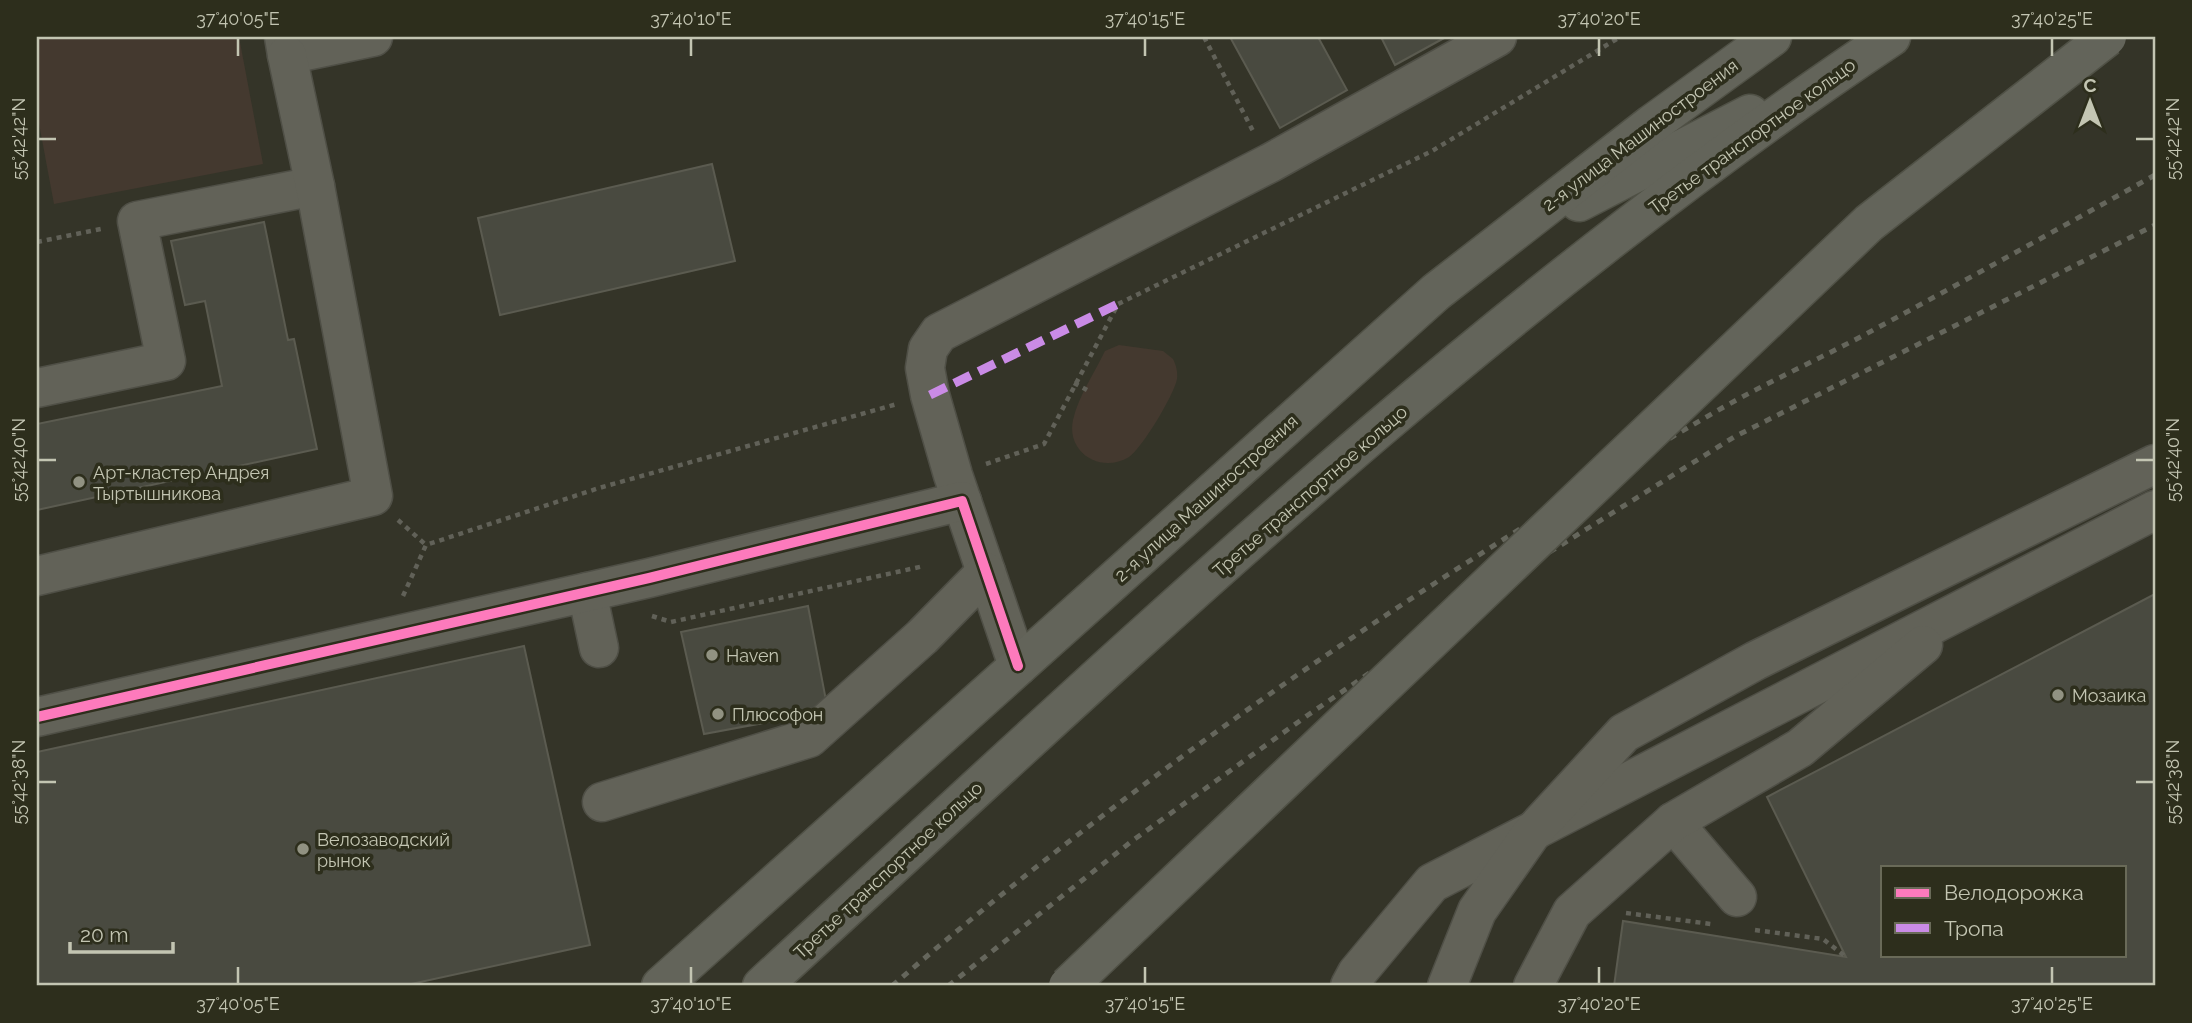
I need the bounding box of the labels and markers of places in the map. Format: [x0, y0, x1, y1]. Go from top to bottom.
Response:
place label: Арт-кластер Андрея Тыртышникова [93, 462, 269, 504]
marker: Арт-кластер Андрея Тыртышникова [71, 474, 87, 490]
place label: Haven [726, 645, 779, 666]
marker: Haven [704, 647, 720, 663]
place label: Мозаика [2072, 685, 2146, 706]
marker: Мозаика [2050, 687, 2066, 703]
place label: Плюсофон [732, 704, 823, 725]
marker: Плюсофон [710, 706, 726, 722]
place label: Велозаводский рынок [317, 829, 450, 871]
marker: Велозаводский рынок [295, 841, 311, 857]

